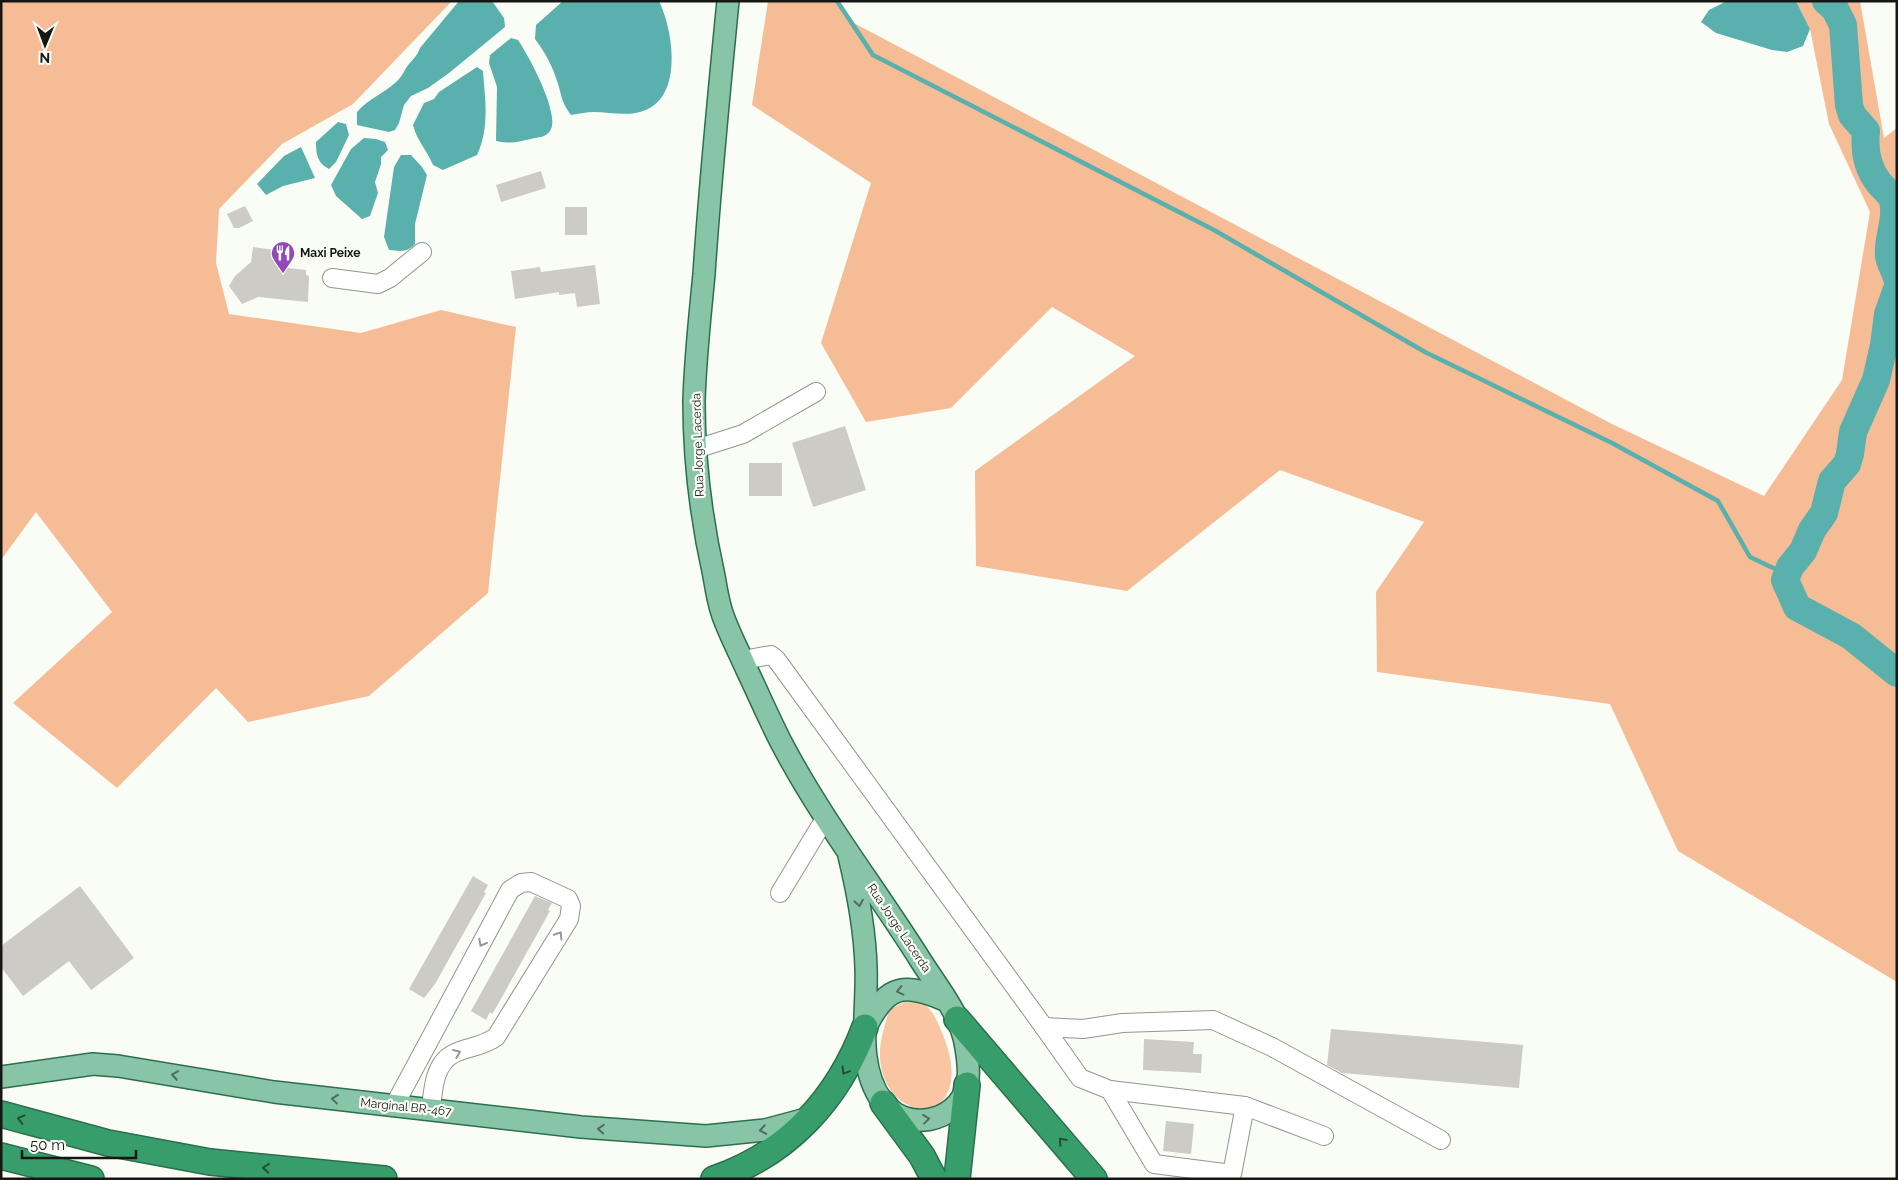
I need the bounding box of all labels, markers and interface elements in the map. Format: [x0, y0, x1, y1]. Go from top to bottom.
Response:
north arrow [20, 20, 70, 70]
text: N [39, 50, 50, 66]
restaurant icon: Maxi Peixe [270, 240, 296, 274]
place label: Maxi Peixe [300, 246, 360, 260]
street label: Rua Jorge Lacerda [689, 393, 707, 497]
street label: Rua Jorge Lacerda [864, 881, 934, 975]
one-way arrow [854, 899, 864, 908]
one-way arrow [552, 931, 562, 940]
one-way arrow [478, 937, 488, 946]
one-way arrow [896, 985, 905, 996]
one-way arrow [452, 1049, 461, 1060]
one-way arrow [842, 1066, 852, 1075]
one-way arrow [170, 1071, 179, 1081]
one-way arrow [331, 1094, 339, 1105]
street label: Marginal BR-467 [360, 1095, 453, 1119]
one-way arrow [923, 1114, 931, 1125]
one-way arrow [18, 1115, 26, 1125]
one-way arrow [597, 1123, 605, 1134]
one-way arrow [759, 1124, 768, 1134]
scale bar [22, 1128, 136, 1160]
text: 50 m [30, 1136, 65, 1154]
one-way arrow [1059, 1138, 1068, 1147]
one-way arrow [262, 1163, 270, 1174]

